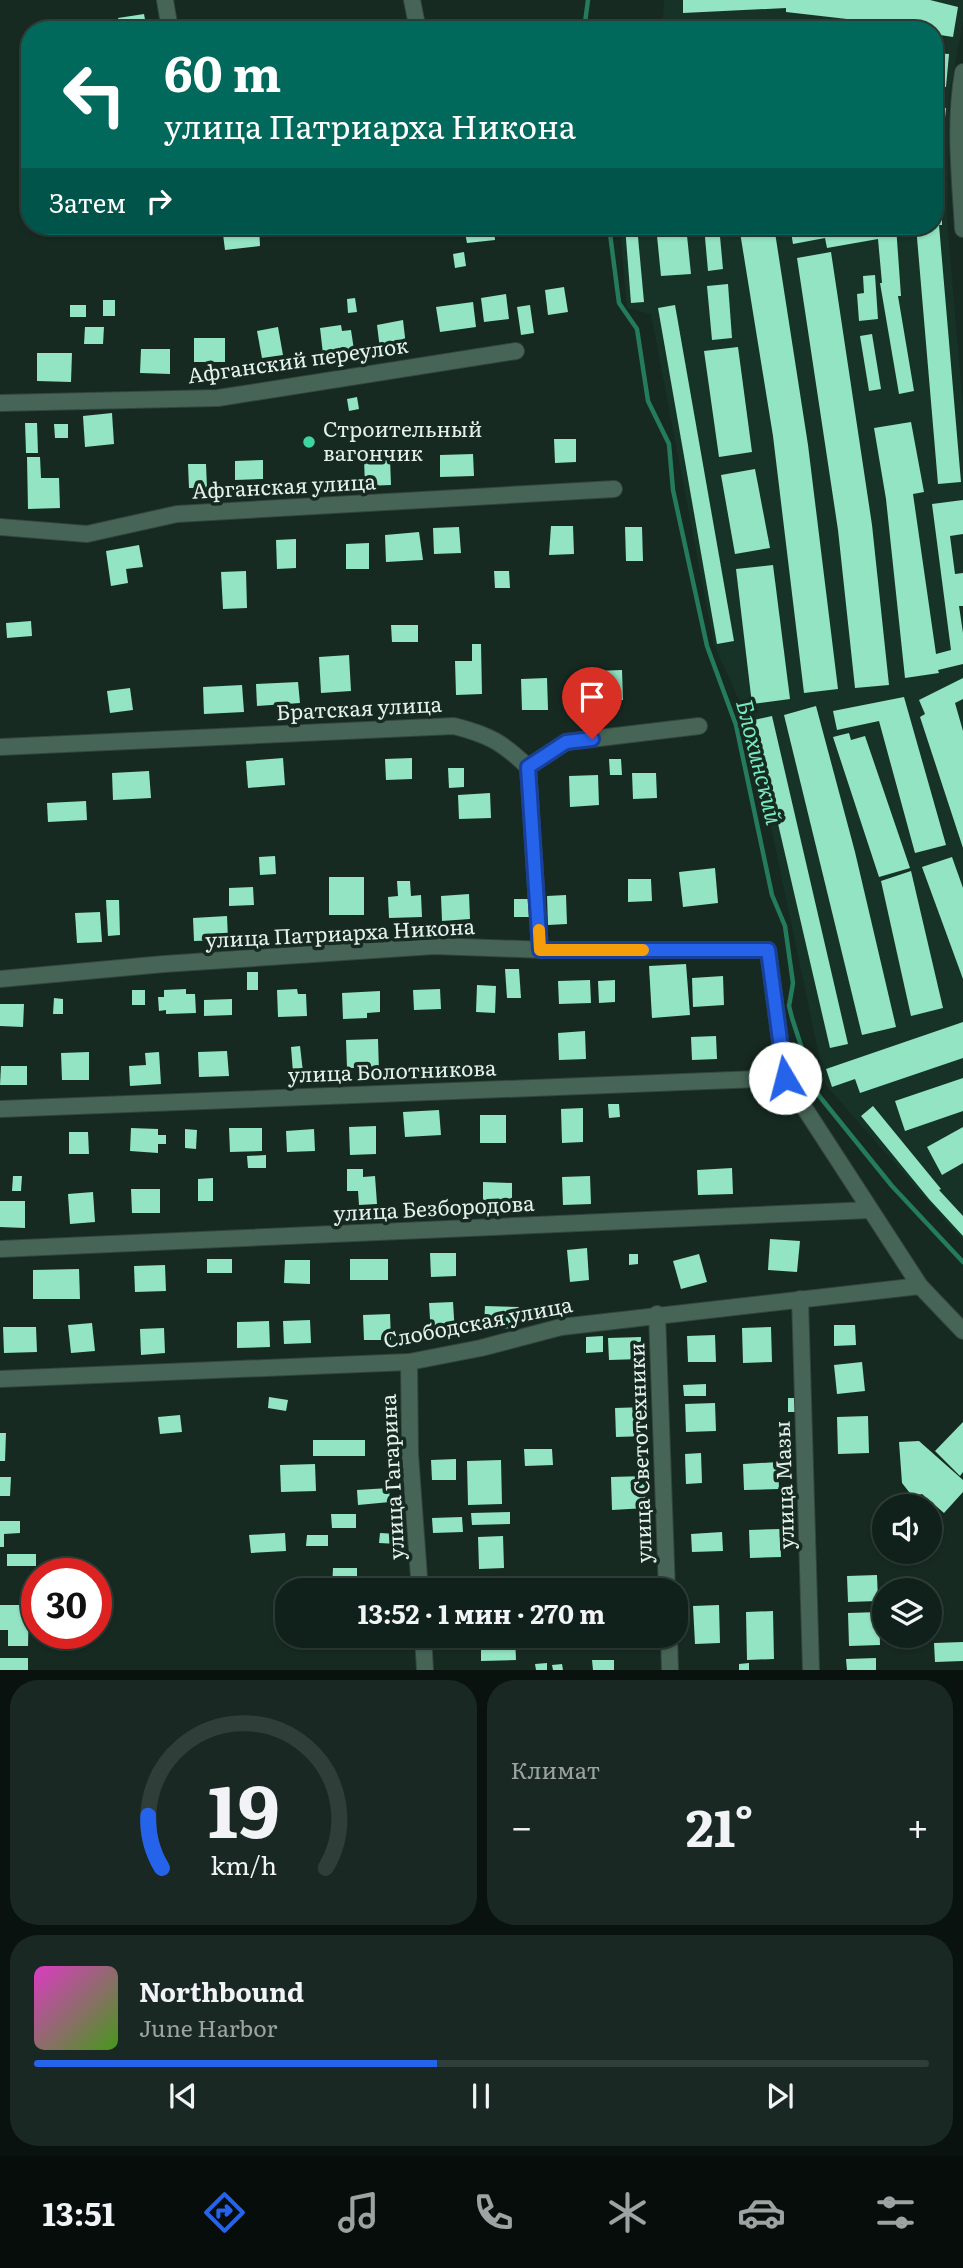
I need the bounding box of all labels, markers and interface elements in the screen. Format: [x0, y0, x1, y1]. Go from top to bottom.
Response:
text: 60 m [164, 34, 281, 107]
icon: left [49, 49, 140, 140]
text: улица Патриарха Никона [164, 101, 576, 149]
text: Затем [49, 182, 126, 221]
icon: right [140, 182, 178, 220]
street label: Афганский переулок [185, 328, 411, 389]
place label: Строительный вагончик [323, 412, 482, 467]
marker: Строительный вагончик [301, 434, 317, 450]
street label: Афганская улица [191, 464, 377, 505]
pin [562, 667, 622, 739]
icon: arrive [573, 678, 611, 716]
street label: Братская улица [275, 687, 443, 726]
water label: Блохинский [729, 695, 793, 828]
street label: улица Патриарха Никона [204, 909, 476, 954]
position arrow [748, 1041, 822, 1115]
street label: улица Болотникова [287, 1050, 497, 1089]
street label: улица Безбородова [333, 1186, 536, 1227]
street label: Слободская улица [380, 1287, 575, 1354]
street label: улица Светотехники [619, 1342, 658, 1564]
street label: улица Гагарина [371, 1393, 410, 1561]
street label: улица Мазы [765, 1420, 800, 1550]
map controls [872, 1494, 942, 1648]
button: sound [872, 1494, 942, 1564]
speed limit sign: 30 [21, 1558, 112, 1649]
button: layers [872, 1578, 942, 1648]
text: 13:52 · 1 мин · 270 m [358, 1593, 605, 1632]
text: Климат [511, 1752, 600, 1786]
text: 19 [207, 1753, 279, 1861]
text: 21° [686, 1786, 754, 1863]
text: − [511, 1796, 533, 1853]
text: + [907, 1796, 929, 1853]
text: km/h [210, 1846, 277, 1883]
text: Northbound [139, 1971, 304, 2010]
text: June Harbor [139, 2010, 277, 2044]
icon: previous [164, 2077, 202, 2115]
icon: pause [462, 2077, 500, 2115]
icon: next [761, 2077, 799, 2115]
text: 13:51 [43, 2188, 115, 2236]
icon: directions [200, 2188, 249, 2237]
icon: music [334, 2188, 383, 2237]
icon: phone [469, 2188, 518, 2237]
icon: climate [603, 2188, 652, 2237]
icon: car [737, 2188, 786, 2237]
icon: filters [871, 2188, 920, 2237]

